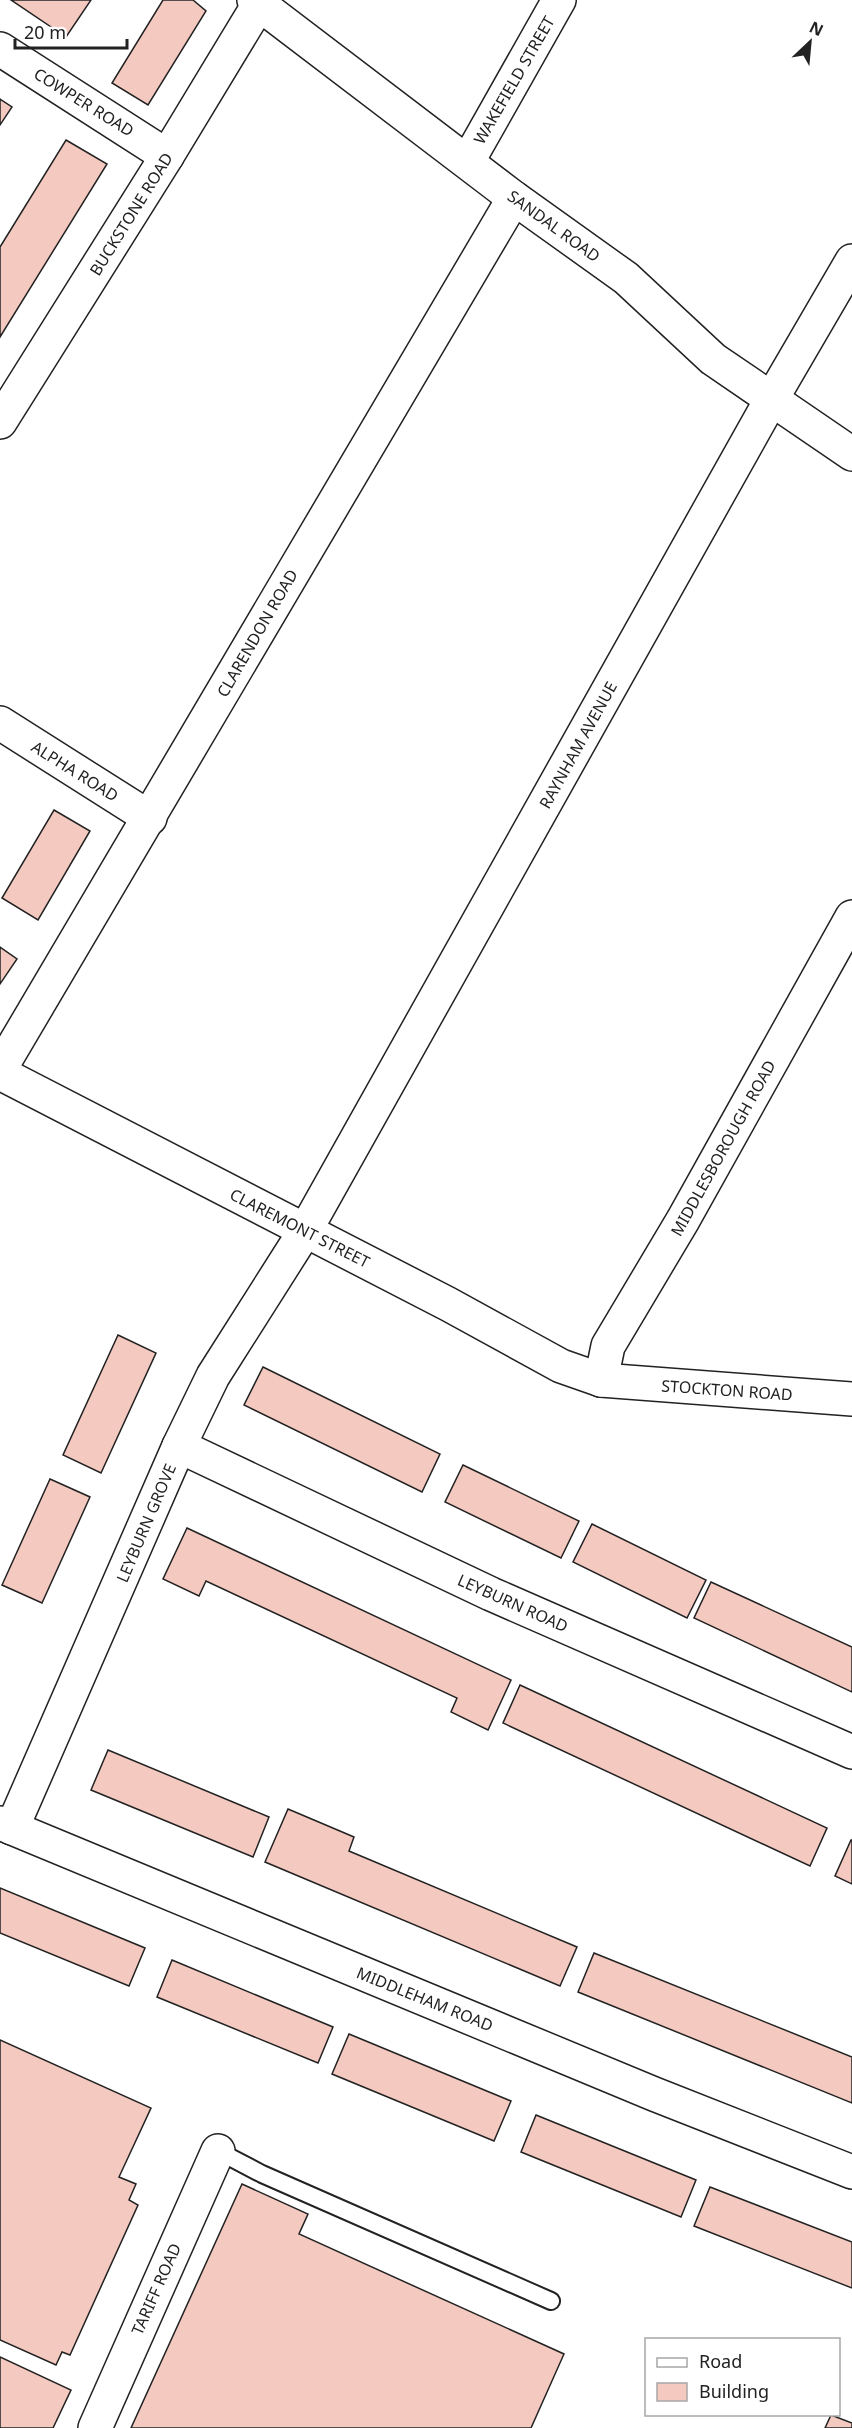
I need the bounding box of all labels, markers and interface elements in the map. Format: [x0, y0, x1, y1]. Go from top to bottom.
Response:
scale bar [15, 12, 128, 50]
street label: WAKEFIELD STREET [468, 12, 560, 148]
north arrow [780, 12, 840, 72]
text: N [806, 16, 827, 41]
text: 20 m [24, 20, 66, 44]
street label: COWPER ROAD [30, 63, 138, 141]
street label: BUCKSTONE ROAD [84, 148, 178, 280]
street label: SANDAL ROAD [503, 185, 605, 267]
street label: CLARENDON ROAD [211, 565, 303, 701]
street label: RAYNHAM AVENUE [534, 678, 622, 812]
street label: ALPHA ROAD [27, 736, 123, 806]
street label: MIDDLESBOROUGH ROAD [665, 1056, 781, 1240]
street label: CLAREMONT STREET [226, 1183, 374, 1273]
street label: STOCKTON ROAD [661, 1374, 793, 1406]
street label: LEYBURN GROVE [111, 1460, 181, 1586]
street label: LEYBURN ROAD [454, 1569, 572, 1637]
street label: MIDDLEHAM ROAD [353, 1962, 497, 2036]
street label: TARIFF ROAD [126, 2240, 186, 2338]
legend [645, 2338, 840, 2416]
text: Road [699, 2349, 742, 2373]
text: Building [699, 2379, 769, 2403]

